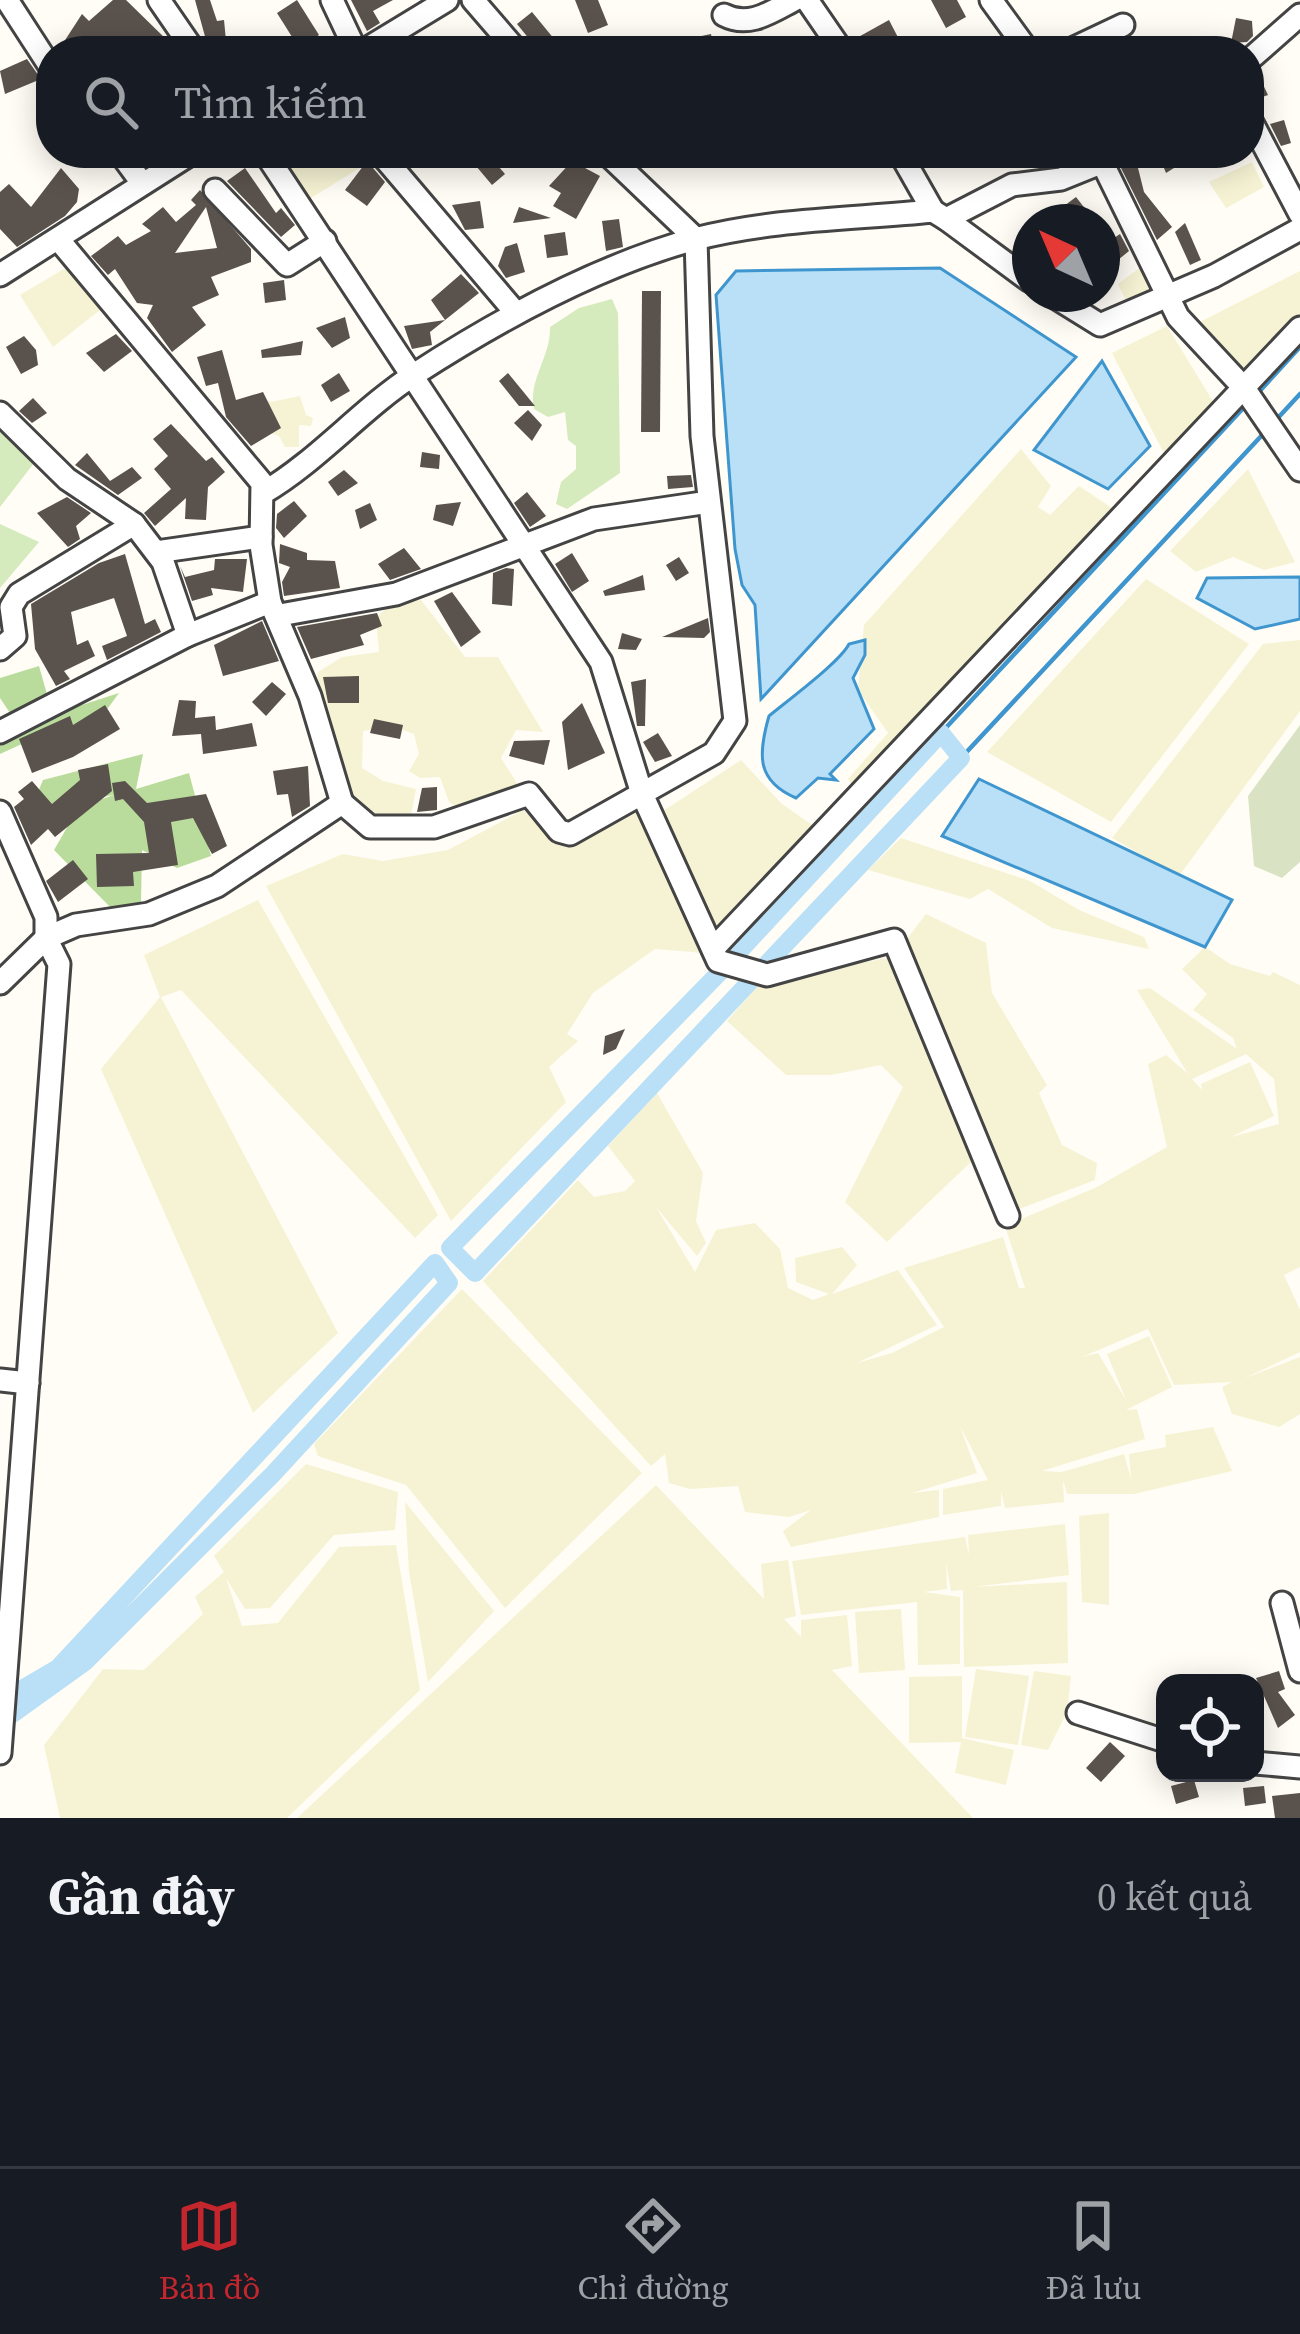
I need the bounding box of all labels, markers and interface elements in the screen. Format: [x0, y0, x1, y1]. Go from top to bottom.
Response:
search box [36, 36, 1264, 168]
icon: search [78, 69, 144, 135]
text: Tìm kiếm [174, 71, 367, 133]
north arrow [1012, 204, 1120, 312]
map controls [1156, 1674, 1264, 1782]
button: locate [1156, 1674, 1264, 1782]
text: Gần đây [48, 1861, 235, 1931]
text: 0 kết quả [1097, 1870, 1252, 1923]
tab: Bản đồ [159, 2193, 260, 2310]
tab: Chỉ đường [577, 2193, 728, 2310]
tab: Đã lưu [1046, 2193, 1141, 2310]

